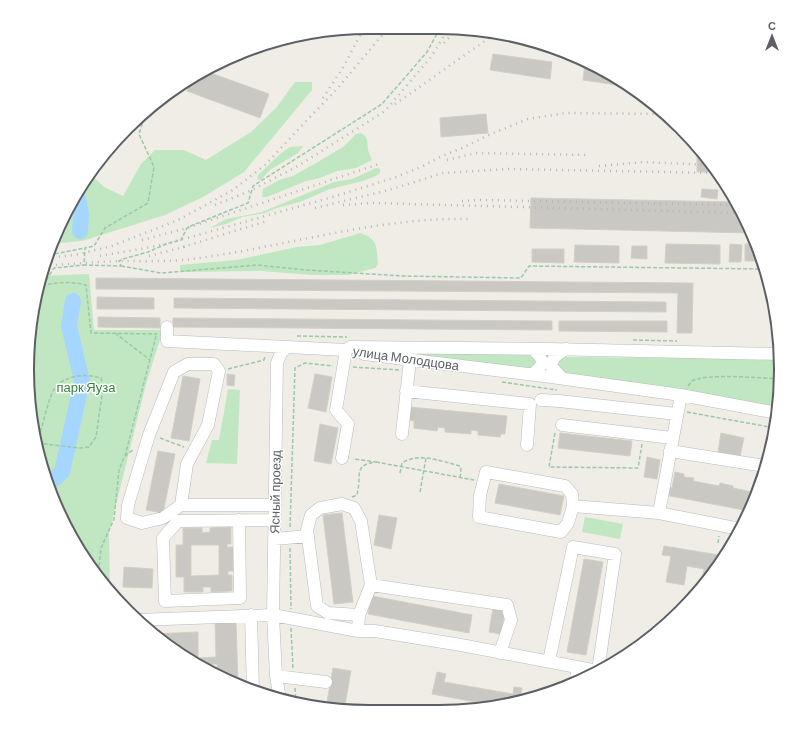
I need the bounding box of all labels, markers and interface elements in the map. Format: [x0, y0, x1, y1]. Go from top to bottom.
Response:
north arrow [752, 16, 792, 56]
text: С [768, 19, 776, 32]
street label: улица Молодцова [352, 343, 461, 373]
park label: парк Яуза [57, 379, 116, 395]
street label: Ясный проезд [266, 449, 284, 534]

